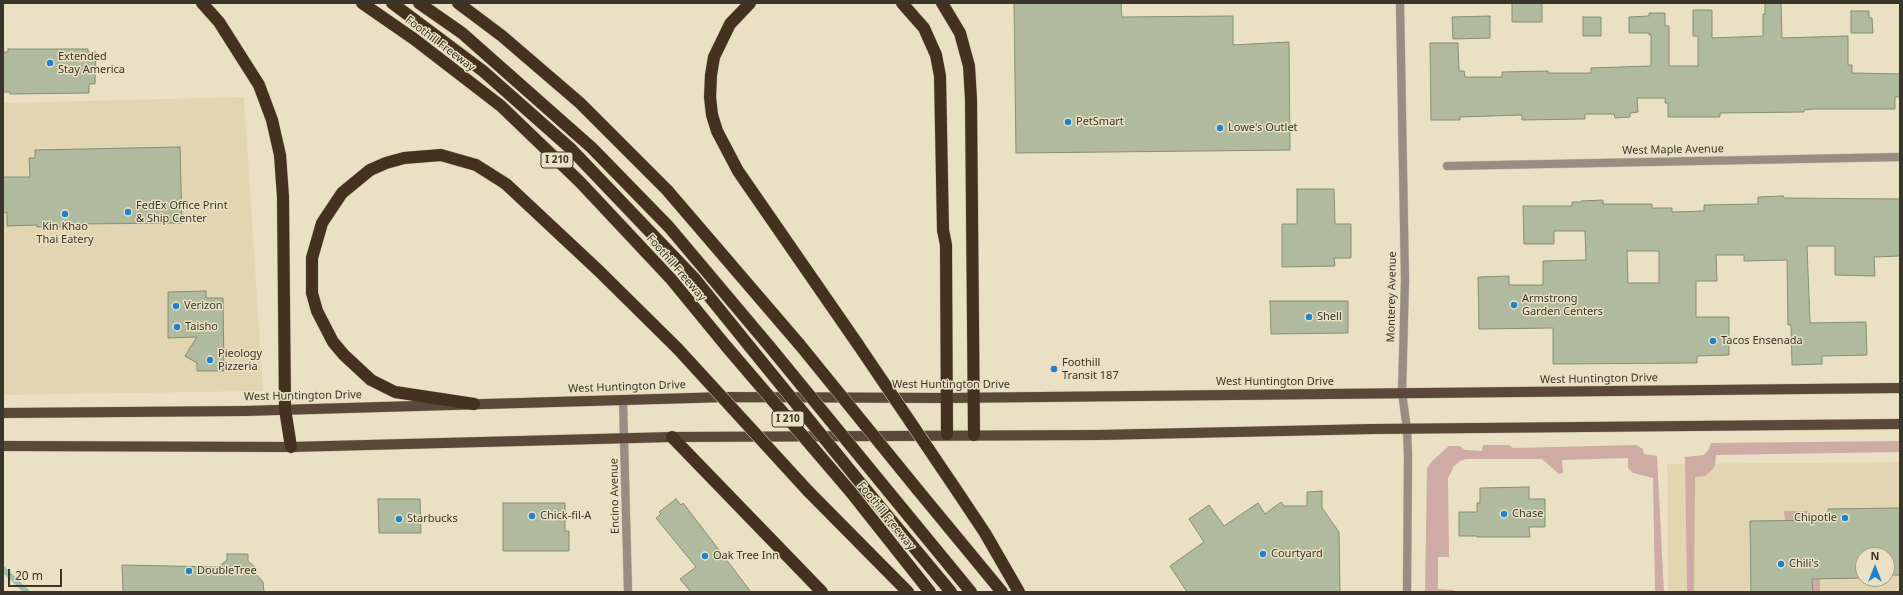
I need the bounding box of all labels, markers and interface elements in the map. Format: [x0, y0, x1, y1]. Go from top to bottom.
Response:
street label: Foothill Freeway [403, 14, 477, 74]
place label: Extended Stay America [58, 50, 125, 76]
marker: Extended Stay America [45, 58, 55, 68]
place label: PetSmart [1076, 115, 1124, 129]
marker: PetSmart [1063, 117, 1073, 127]
place label: Lowe's Outlet [1228, 121, 1298, 135]
marker: Lowe's Outlet [1215, 123, 1225, 133]
street label: West Maple Avenue [1622, 143, 1724, 157]
road number: I 210 [541, 152, 573, 168]
place label: FedEx Office Print & Ship Center [136, 199, 228, 225]
marker: FedEx Office Print & Ship Center [123, 207, 133, 217]
marker: Kin Khao Thai Eatery [60, 209, 70, 219]
place label: Kin Khao Thai Eatery [36, 220, 94, 246]
street label: Foothill Freeway [644, 232, 708, 304]
street label: Monterey Avenue [1385, 251, 1399, 343]
place label: Armstrong Garden Centers [1522, 292, 1603, 318]
place label: Verizon [184, 299, 223, 313]
marker: Armstrong Garden Centers [1509, 300, 1519, 310]
marker: Verizon [171, 301, 181, 311]
place label: Shell [1317, 310, 1342, 324]
marker: Shell [1304, 312, 1314, 322]
place label: Taisho [185, 320, 218, 334]
marker: Taisho [172, 322, 182, 332]
place label: Tacos Ensenada [1721, 334, 1803, 348]
marker: Tacos Ensenada [1708, 336, 1718, 346]
place label: Pieology Pizzeria [218, 347, 262, 373]
marker: Pieology Pizzeria [205, 355, 215, 365]
place label: Foothill Transit 187 [1062, 356, 1119, 382]
marker: Foothill Transit 187 [1049, 364, 1059, 374]
street label: West Huntington Drive [1540, 371, 1658, 387]
street label: West Huntington Drive [1216, 375, 1334, 389]
street label: West Huntington Drive [568, 378, 686, 396]
street label: West Huntington Drive [892, 378, 1010, 392]
street label: West Huntington Drive [244, 388, 362, 404]
road number: I 210 [772, 411, 804, 427]
street label: Encino Avenue [608, 458, 622, 534]
street label: Foothill Freeway [854, 479, 918, 553]
place label: Chase [1512, 507, 1543, 521]
place label: Chick-fil-A [540, 509, 591, 523]
marker: Chase [1499, 509, 1509, 519]
marker: Chick-fil-A [527, 511, 537, 521]
place label: Chipotle [1794, 511, 1837, 525]
place label: Starbucks [407, 512, 458, 526]
marker: Chipotle [1840, 513, 1850, 523]
marker: Starbucks [394, 514, 404, 524]
place label: Courtyard [1271, 547, 1323, 561]
north arrow [1855, 547, 1895, 587]
text: N [1871, 548, 1879, 563]
place label: Oak Tree Inn [713, 549, 779, 563]
marker: Courtyard [1258, 549, 1268, 559]
marker: Oak Tree Inn [700, 551, 710, 561]
place label: Chili's [1789, 557, 1819, 571]
marker: Chili's [1776, 559, 1786, 569]
scale bar [10, 561, 64, 587]
place label: DoubleTree [197, 564, 257, 578]
marker: DoubleTree [184, 566, 194, 576]
text: 20 m [15, 567, 43, 584]

